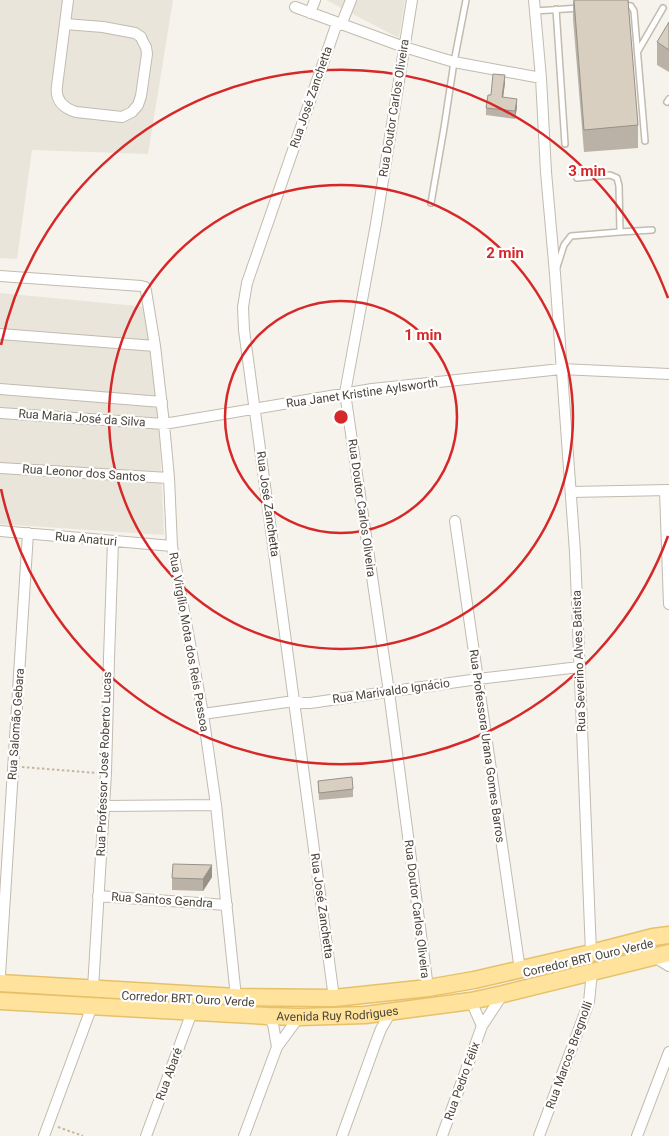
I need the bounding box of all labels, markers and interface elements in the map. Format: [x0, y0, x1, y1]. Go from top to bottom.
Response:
street label: Rua Doutor Carlos Oliveira [376, 38, 412, 178]
street label: Rua José Zanchetta [287, 44, 335, 150]
text: 3 min [568, 162, 606, 180]
text: 2 min [486, 244, 524, 262]
text: 1 min [404, 326, 442, 344]
street label: Rua Janet Kristine Aylsworth [285, 375, 439, 411]
street label: Rua Maria José da Silva [18, 407, 146, 429]
centre of rings [332, 408, 350, 426]
street label: Rua Doutor Carlos Oliveira [345, 438, 379, 578]
street label: Rua José Zanchetta [254, 450, 282, 558]
street label: Rua Leonor dos Santos [22, 462, 146, 484]
street label: Rua Anaturi [54, 529, 118, 549]
street label: Rua Virgílio Mota dos Reis Pessoa [166, 551, 212, 733]
street label: Rua Severino Alves Batista [570, 590, 588, 732]
street label: Rua Professora Urana Gomes Barros [466, 648, 508, 844]
street label: Rua Salomão Gebara [5, 668, 27, 780]
street label: Rua Professor José Roberto Lucas [94, 671, 114, 857]
street label: Rua Marivaldo Ignácio [331, 676, 451, 706]
street label: Rua Doutor Carlos Oliveira [402, 839, 432, 979]
street label: Rua José Zanchetta [308, 852, 336, 960]
street label: Rua Santos Gendra [111, 889, 213, 911]
street label: Corredor BRT Ouro Verde [521, 936, 655, 980]
street label: Corredor BRT Ouro Verde [121, 989, 255, 1009]
street label: Rua Marcos Bregnolli [543, 999, 595, 1111]
street label: Avenida Ruy Rodrigues [276, 1004, 399, 1024]
street label: Rua Pedro Félix [441, 1040, 483, 1122]
street label: Rua Abaré [153, 1046, 185, 1102]

